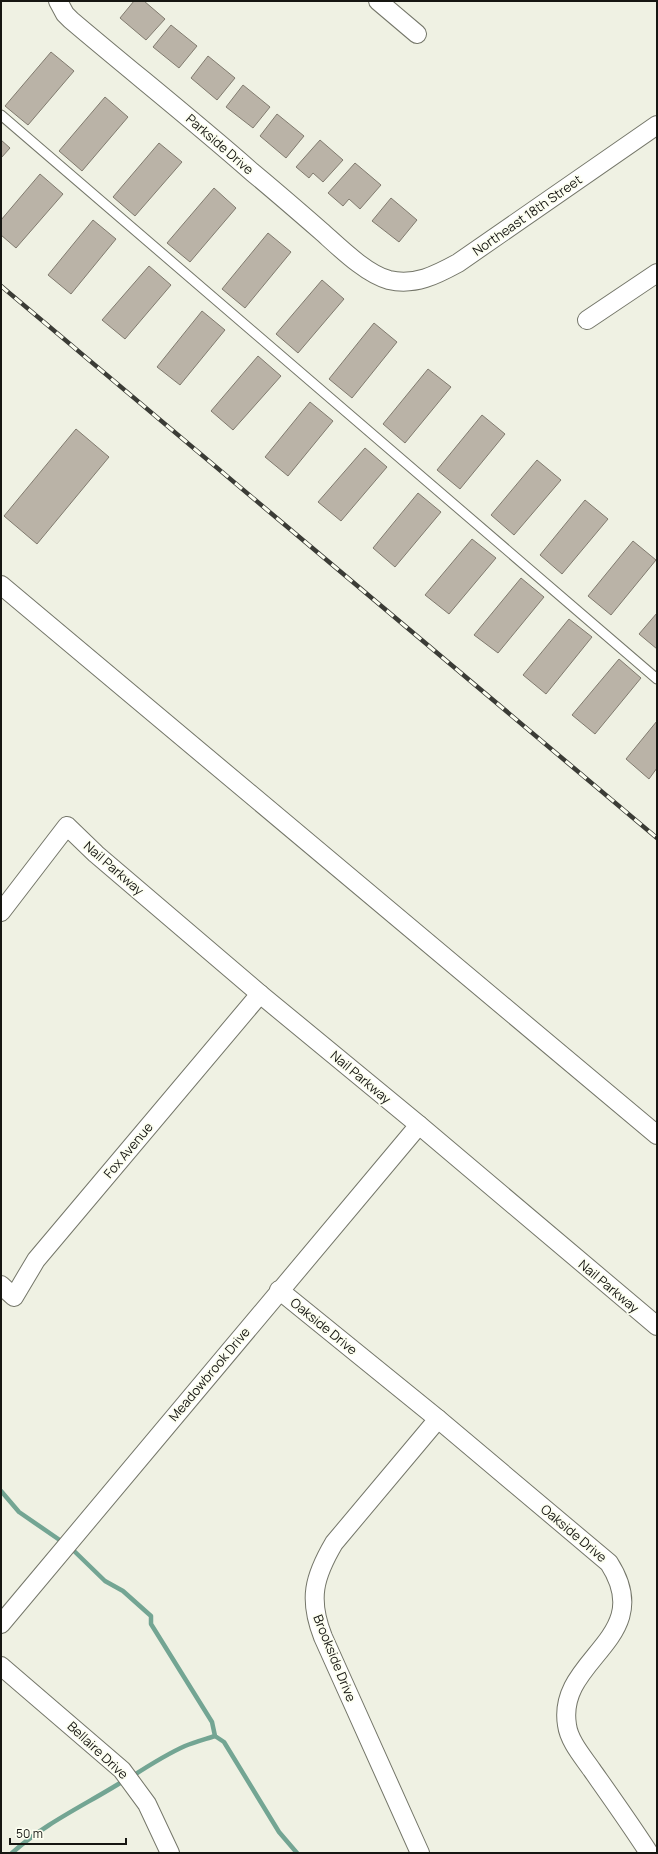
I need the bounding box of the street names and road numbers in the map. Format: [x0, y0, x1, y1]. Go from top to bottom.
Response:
street label: Parkside Drive [182, 110, 258, 179]
street label: Northeast 18th Street [469, 170, 585, 260]
street label: Nail Parkway [80, 837, 148, 899]
street label: Nail Parkway [327, 1046, 395, 1108]
street label: Fox Avenue [99, 1118, 157, 1182]
street label: Nail Parkway [575, 1255, 643, 1317]
street label: Oakside Drive [287, 1293, 361, 1359]
street label: Meadowbrook Drive [164, 1323, 254, 1425]
street label: Oakside Drive [537, 1500, 611, 1566]
street label: Brookside Drive [309, 1612, 361, 1705]
street label: Bellaire Drive [64, 1717, 133, 1783]

